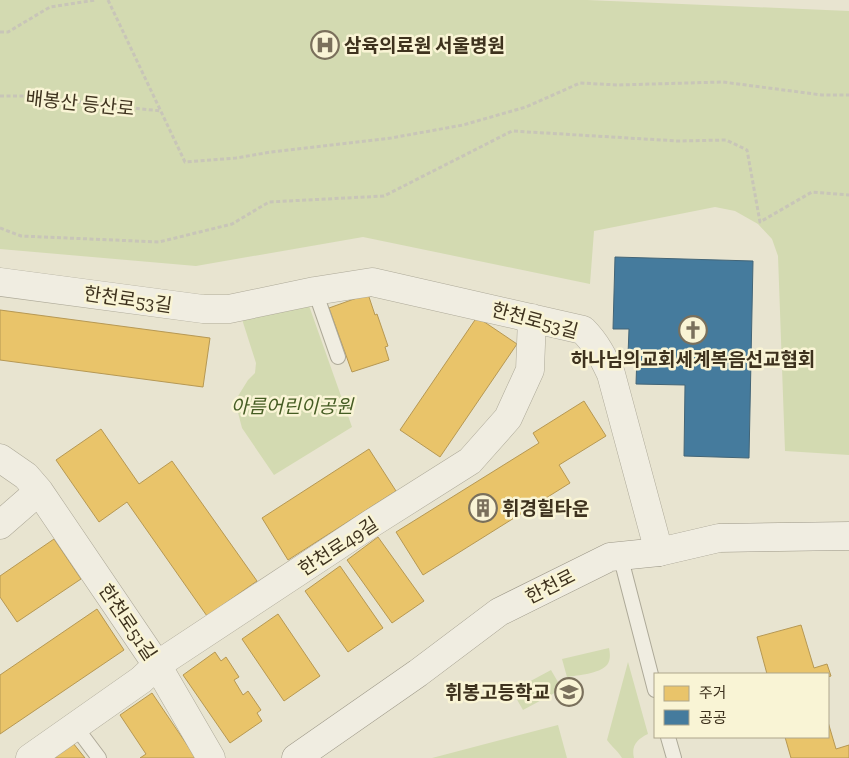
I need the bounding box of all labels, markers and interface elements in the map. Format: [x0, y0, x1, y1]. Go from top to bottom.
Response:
hospital icon: 삼육의료원 서울병원 [310, 30, 340, 60]
place label: 삼육의료원 서울병원 [344, 34, 505, 57]
street label: 배봉산 등산로 [24, 86, 135, 121]
street label: 한천로53길 [82, 282, 174, 317]
street label: 한천로53길 [489, 298, 581, 343]
church icon: 하나님의교회세계복음선교협회 [678, 315, 708, 345]
place label: 하나님의교회세계복음선교협회 [571, 348, 815, 371]
park label: 아름어린이공원 [231, 395, 355, 418]
building icon: 휘경힐타운 [468, 493, 498, 523]
place label: 휘경힐타운 [502, 497, 589, 520]
street label: 한천로49길 [294, 512, 382, 581]
street label: 한천로 [522, 564, 579, 609]
street label: 한천로51길 [94, 580, 161, 665]
legend [654, 673, 829, 738]
school or university icon: 휘봉고등학교 [554, 677, 584, 707]
place label: 휘봉고등학교 [445, 681, 550, 704]
text: 주거 [699, 684, 727, 702]
text: 공공 [699, 709, 727, 727]

